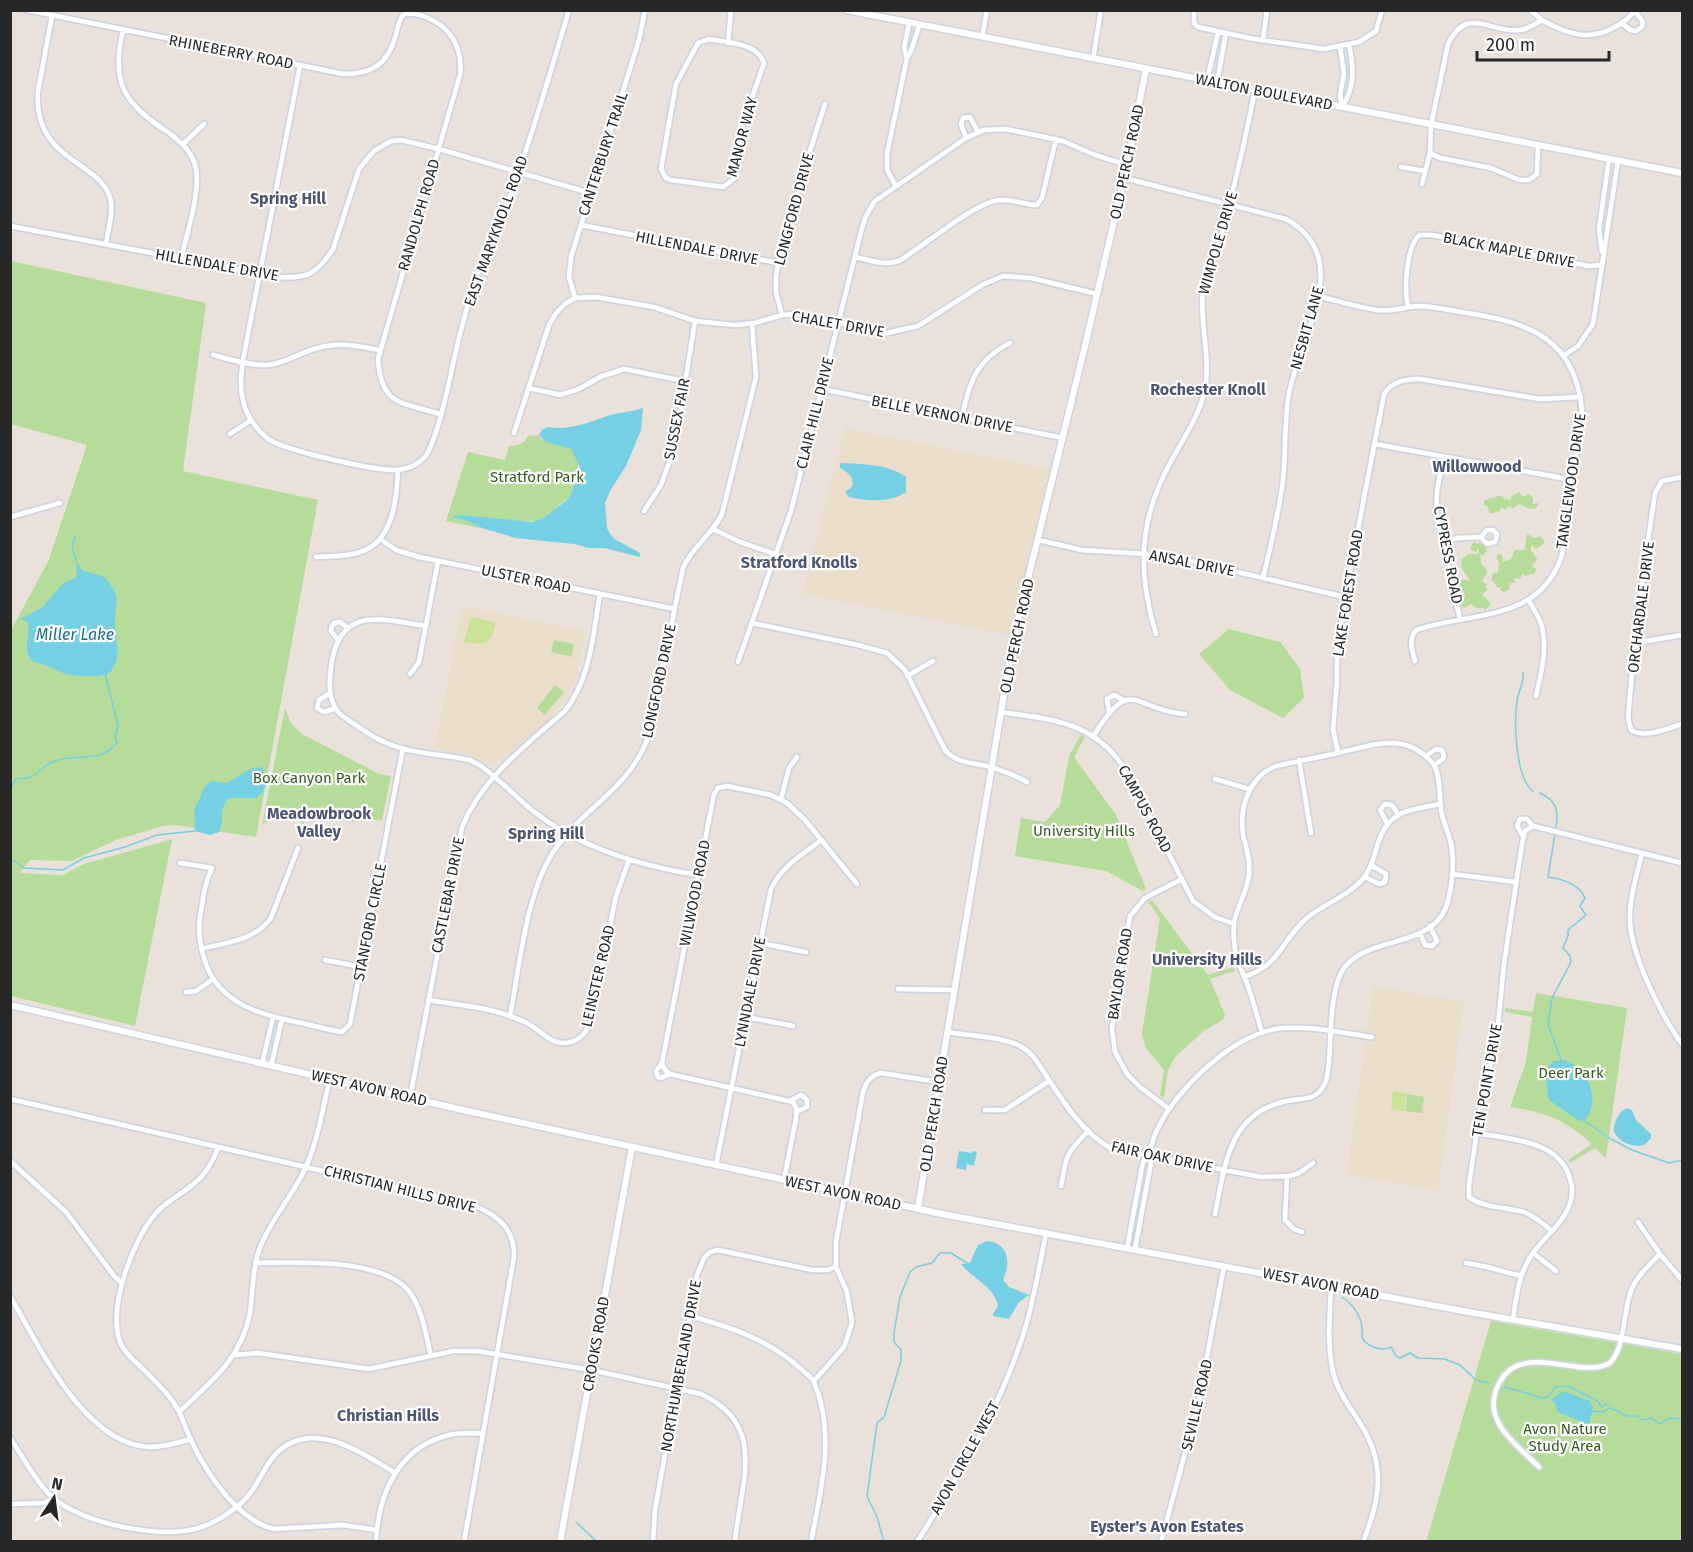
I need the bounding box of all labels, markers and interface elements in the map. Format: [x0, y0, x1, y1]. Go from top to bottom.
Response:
scale bar [1477, 24, 1609, 62]
street label: RHINEBERRY ROAD [167, 31, 295, 73]
text: 200 m [1486, 34, 1535, 56]
street label: WALTON BOULEVARD [1194, 70, 1334, 114]
street label: CANTERBURY TRAIL [574, 89, 632, 218]
street label: MANOR WAY [723, 94, 762, 179]
street label: OLD PERCH ROAD [1106, 103, 1148, 221]
street label: LONGFORD DRIVE [770, 150, 818, 268]
street label: EAST MARYKNOLL ROAD [460, 153, 532, 309]
street label: RANDOLPH ROAD [394, 157, 444, 273]
district label: Spring Hill [250, 189, 326, 208]
street label: WIMPOLE DRIVE [1195, 189, 1241, 297]
street label: HILLENDALE DRIVE [634, 227, 760, 269]
street label: BLACK MAPLE DRIVE [1441, 228, 1577, 272]
street label: HILLENDALE DRIVE [154, 245, 280, 285]
street label: NESBIT LANE [1287, 284, 1327, 372]
street label: CHALET DRIVE [790, 307, 886, 341]
street label: CLAIR HILL DRIVE [792, 355, 838, 471]
street label: SUSSEX FAIR [660, 377, 694, 461]
district label: Rochester Knoll [1150, 380, 1266, 399]
street label: BELLE VERNON DRIVE [870, 391, 1014, 437]
street label: TANGLEWOOD DRIVE [1553, 412, 1589, 550]
district label: Willowwood [1432, 457, 1522, 476]
park label: Stratford Park [490, 468, 584, 486]
street label: CYPRESS ROAD [1430, 504, 1466, 606]
street label: LAKE FOREST ROAD [1329, 528, 1367, 658]
street label: ORCHARDALE DRIVE [1624, 540, 1658, 674]
street label: ANSAL DRIVE [1148, 546, 1236, 580]
district label: Stratford Knolls [741, 553, 857, 572]
street label: ULSTER ROAD [479, 561, 573, 597]
street label: OLD PERCH ROAD [996, 577, 1038, 695]
street label: LONGFORD DRIVE [638, 622, 680, 740]
water label: Miller Lake [36, 625, 114, 644]
street label: CAMPUS ROAD [1114, 762, 1176, 856]
park label: Box Canyon Park [253, 769, 366, 787]
district label: Meadowbrook Valley [267, 804, 371, 841]
park label: University Hills [1033, 822, 1135, 840]
district label: Spring Hill [508, 824, 584, 843]
street label: CASTLEBAR DRIVE [428, 835, 468, 955]
street label: WILWOOD ROAD [676, 838, 714, 948]
street label: STANFORD CIRCLE [350, 862, 390, 982]
street label: LEINSTER ROAD [578, 923, 618, 1029]
street label: BAYLOR ROAD [1104, 927, 1136, 1021]
street label: LYNNDALE DRIVE [730, 935, 770, 1049]
district label: University Hills [1152, 950, 1262, 969]
street label: TEN POINT DRIVE [1468, 1022, 1506, 1138]
street label: OLD PERCH ROAD [916, 1055, 952, 1173]
park label: Deer Park [1538, 1064, 1604, 1082]
street label: WEST AVON ROAD [309, 1066, 429, 1110]
street label: FAIR OAK DRIVE [1109, 1137, 1215, 1177]
street label: CHRISTIAN HILLS DRIVE [322, 1161, 478, 1217]
street label: WEST AVON ROAD [783, 1172, 903, 1214]
street label: WEST AVON ROAD [1261, 1264, 1381, 1304]
street label: NORTHUMBERLAND DRIVE [657, 1278, 705, 1454]
street label: CROOKS ROAD [579, 1295, 613, 1393]
street label: SEVILLE ROAD [1178, 1357, 1216, 1453]
street label: AVON CIRCLE WEST [926, 1398, 1004, 1518]
district label: Christian Hills [337, 1406, 439, 1425]
park label: Avon Nature Study Area [1523, 1420, 1607, 1455]
north arrow [24, 1468, 84, 1528]
text: N [50, 1473, 65, 1494]
district label: Eyster's Avon Estates [1090, 1517, 1244, 1536]

